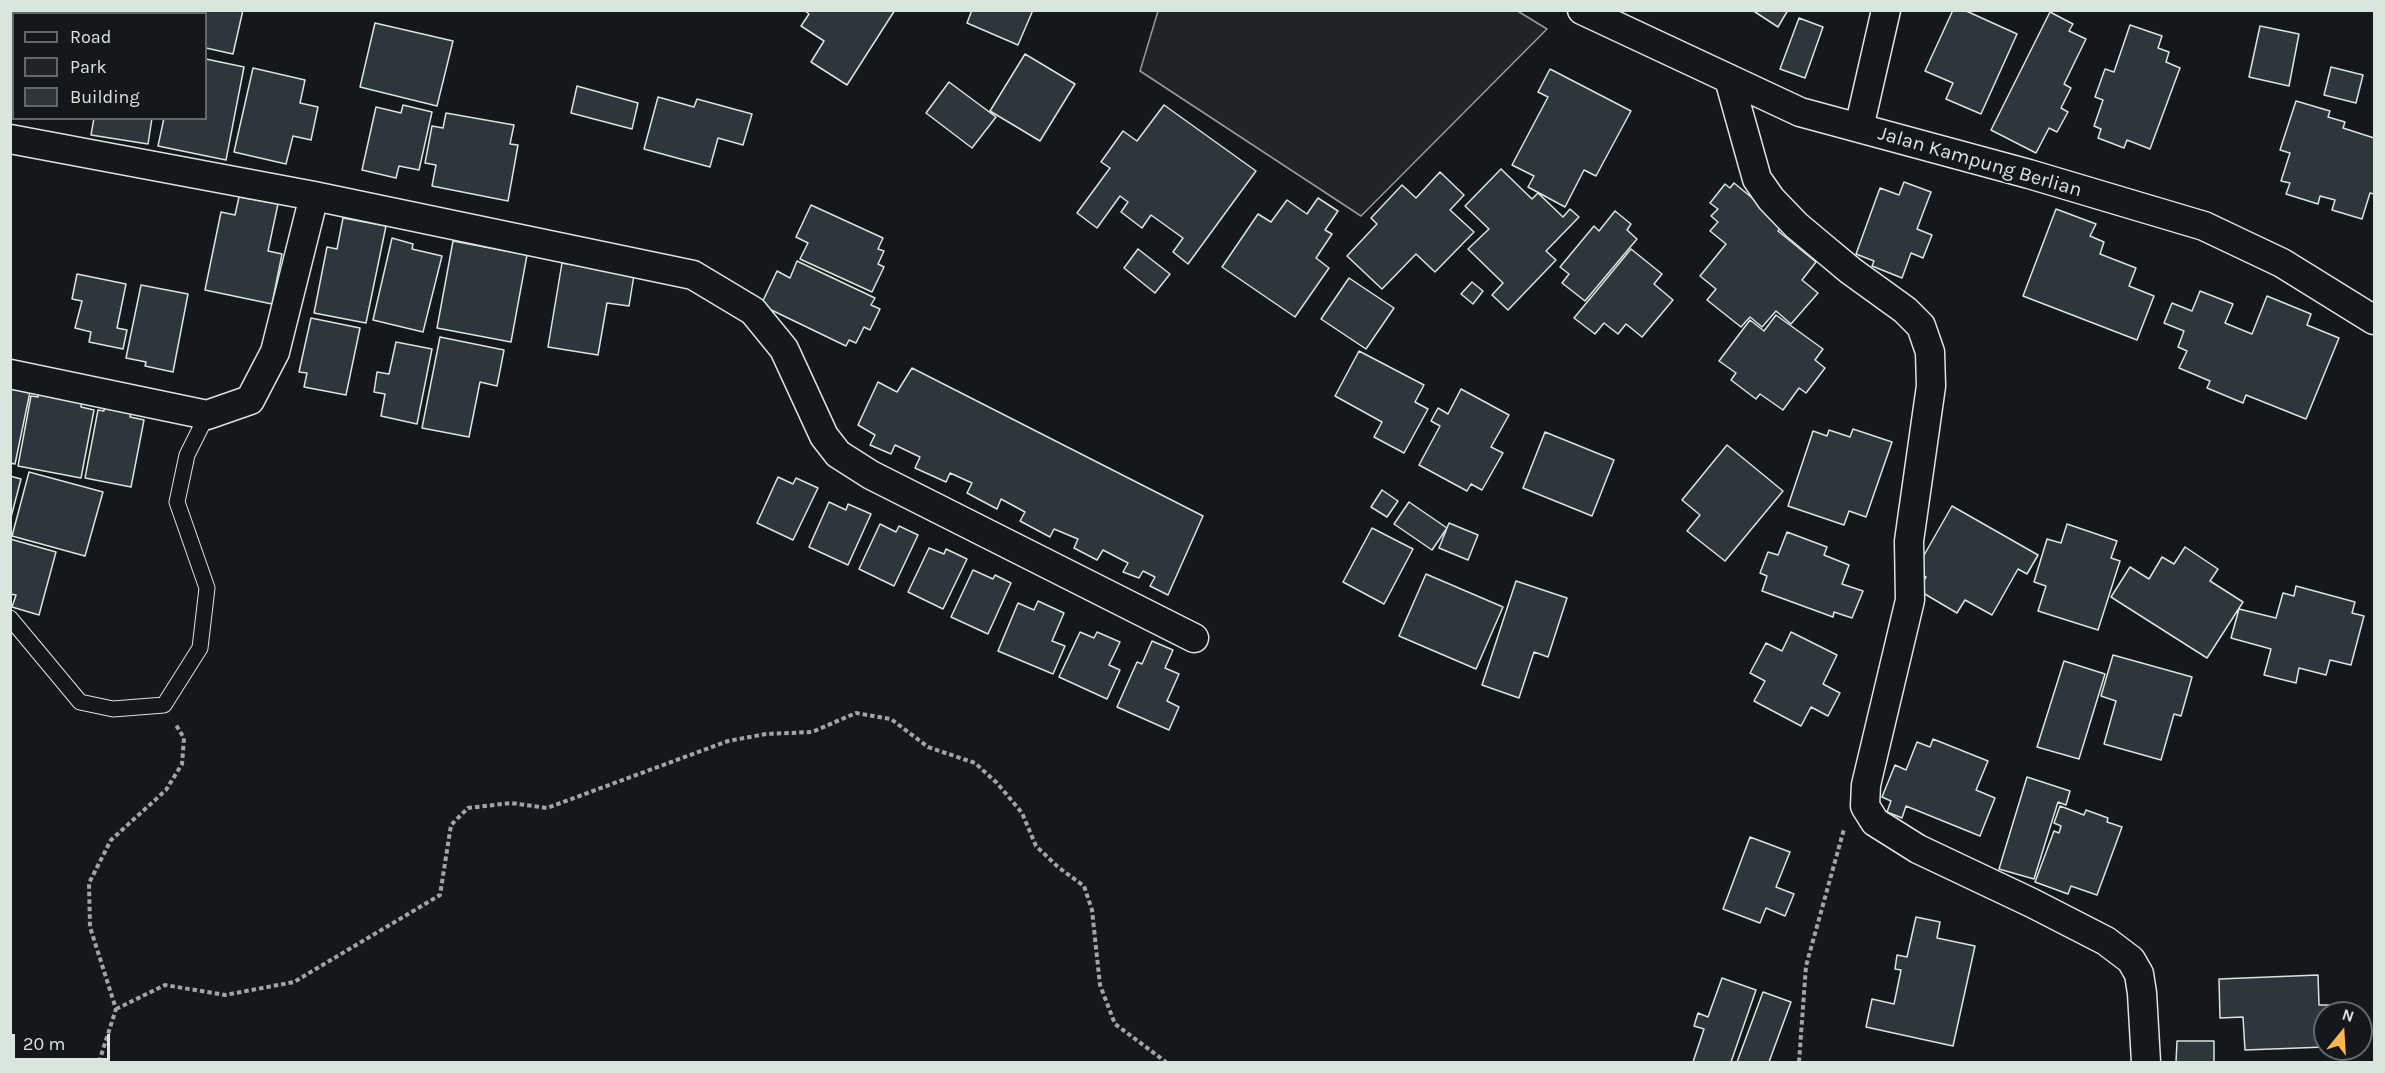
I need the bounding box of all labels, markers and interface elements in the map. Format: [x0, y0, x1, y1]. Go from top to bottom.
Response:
legend [12, 12, 207, 120]
text: Road [70, 26, 111, 48]
text: Park [70, 56, 107, 78]
text: Building [70, 86, 140, 108]
street label: Jalan Kampung Berlian [1875, 121, 2085, 203]
north arrow [2313, 1001, 2373, 1061]
text: N [2340, 1004, 2356, 1026]
scale bar [15, 1022, 112, 1060]
text: 20 m [23, 1033, 65, 1055]

